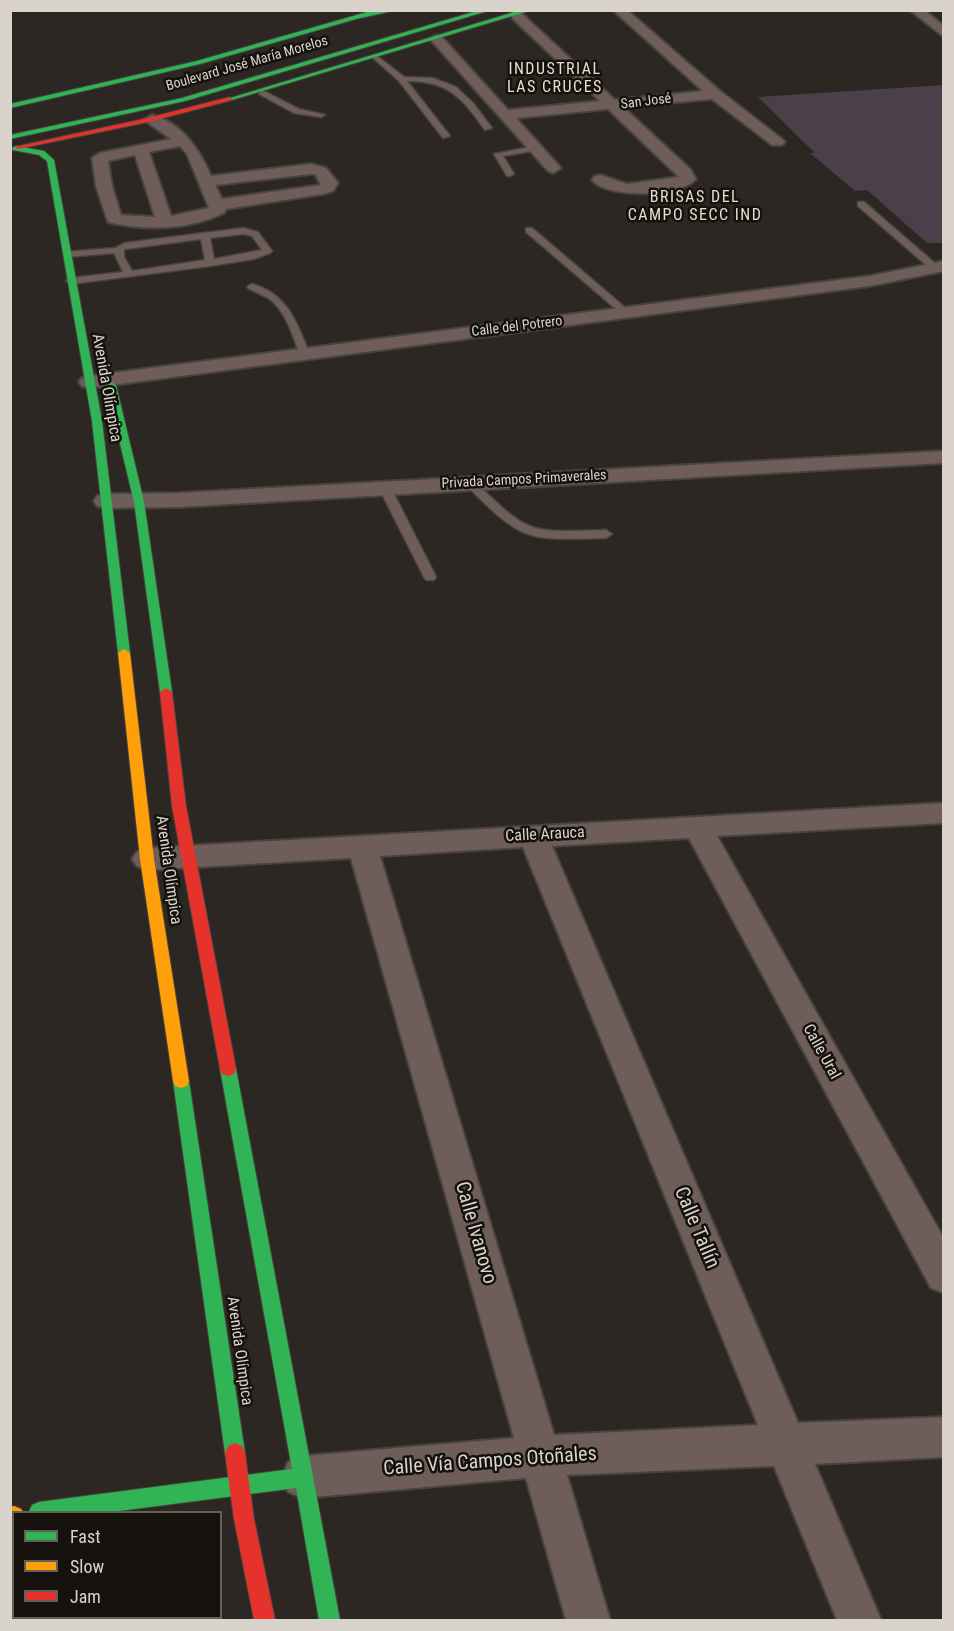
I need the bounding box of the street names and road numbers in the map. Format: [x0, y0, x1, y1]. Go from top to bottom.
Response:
street label: Boulevard José María Morelos [164, 33, 330, 95]
street label: San José [620, 91, 672, 113]
street label: Calle del Potrero [471, 313, 563, 341]
street label: Avenida Olímpica [87, 332, 125, 444]
street label: Privada Campos Primaverales [441, 467, 607, 493]
street label: Avenida Olímpica [151, 814, 185, 926]
street label: Calle Arauca [505, 823, 585, 847]
street label: Calle Ural [798, 1021, 844, 1083]
street label: Calle Ivanovo [449, 1179, 501, 1287]
street label: Calle Tallín [668, 1183, 724, 1273]
street label: Avenida Olímpica [222, 1295, 256, 1407]
street label: Calle Vía Campos Otoñales [382, 1443, 598, 1481]

